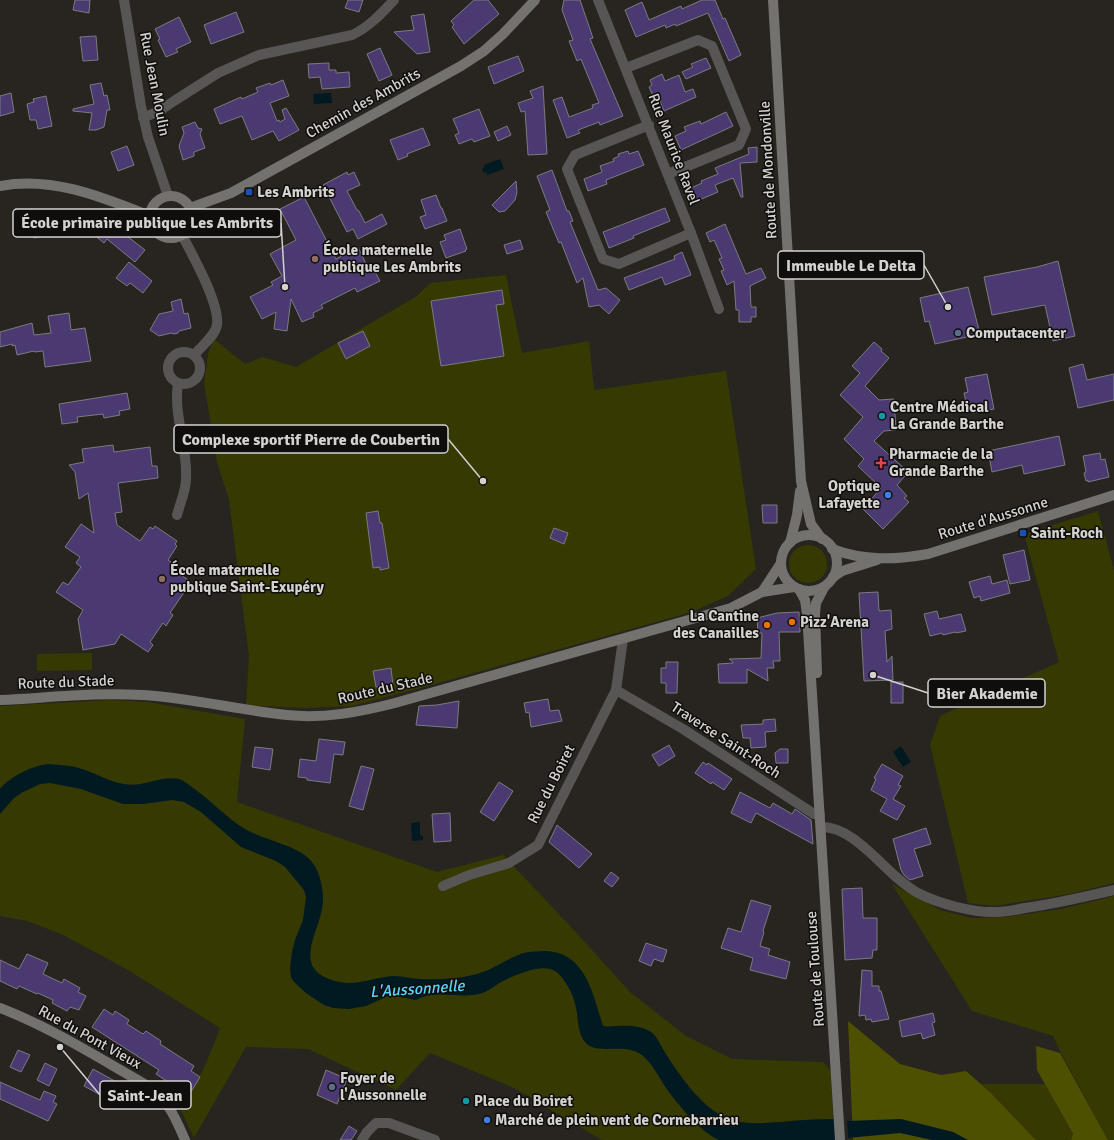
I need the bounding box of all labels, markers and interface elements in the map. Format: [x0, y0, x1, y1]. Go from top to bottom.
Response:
street label: Rue Jean Moulin [136, 30, 174, 138]
street label: Chemin des Ambrits [303, 64, 424, 142]
street label: Rue Maurice Ravel [644, 91, 704, 207]
street label: Route de Mondonville [755, 101, 781, 239]
place label: Les Ambrits [257, 183, 335, 201]
marker: Les Ambrits [244, 187, 254, 197]
callout: École primaire publique Les Ambrits [13, 209, 281, 237]
text: École primaire publique Les Ambrits [21, 213, 273, 233]
place label: École maternelle publique Les Ambrits [323, 240, 461, 276]
callout: Immeuble Le Delta [778, 251, 924, 279]
marker: École maternelle publique Les Ambrits [310, 254, 320, 264]
text: Immeuble Le Delta [786, 256, 916, 276]
place label: Computacenter [966, 324, 1066, 342]
marker: Computacenter [953, 328, 963, 338]
place label: Centre Médical La Grande Barthe [890, 398, 1004, 433]
marker: Centre Médical La Grande Barthe [877, 411, 887, 421]
callout: Complexe sportif Pierre de Coubertin [174, 425, 448, 453]
text: Complexe sportif Pierre de Coubertin [182, 430, 440, 450]
place label: Pharmacie de la Grande Barthe [889, 445, 993, 480]
marker: Pharmacie de la Grande Barthe [876, 458, 886, 468]
place label: Optique Lafayette [818, 477, 880, 512]
marker: Optique Lafayette [883, 490, 893, 500]
street label: Route d'Aussonne [936, 493, 1050, 543]
place label: Saint-Roch [1031, 524, 1103, 542]
marker: Saint-Roch [1018, 528, 1028, 538]
place label: École maternelle publique Saint-Exupéry [170, 560, 324, 596]
marker: École maternelle publique Saint-Exupéry [157, 574, 167, 584]
place label: La Cantine des Canailles [673, 607, 759, 642]
place label: Pizz'Arena [800, 613, 869, 631]
marker: Pizz'Arena [787, 617, 797, 627]
marker: La Cantine des Canailles [762, 620, 772, 630]
street label: Route du Stade [336, 668, 434, 708]
street label: Route du Stade [17, 671, 115, 693]
callout: Bier Akademie [928, 679, 1045, 707]
text: Bier Akademie [936, 684, 1038, 704]
street label: Traverse Saint-Roch [668, 698, 784, 782]
street label: Rue du Boiret [523, 742, 579, 826]
street label: Route de Toulouse [802, 911, 828, 1027]
water label: L'Aussonnelle [369, 976, 466, 1002]
street label: Rue du Pont Vieux [35, 1001, 145, 1073]
place label: Foyer de l'Aussonnelle [340, 1069, 427, 1104]
callout: Saint-Jean [100, 1081, 191, 1109]
marker: Foyer de l'Aussonnelle [327, 1082, 337, 1092]
text: Saint-Jean [108, 1086, 183, 1106]
place label: Place du Boiret [474, 1092, 573, 1110]
marker: Place du Boiret [461, 1096, 471, 1106]
place label: Marché de plein vent de Cornebarrieu [495, 1111, 739, 1129]
marker: Marché de plein vent de Cornebarrieu [482, 1115, 492, 1125]

